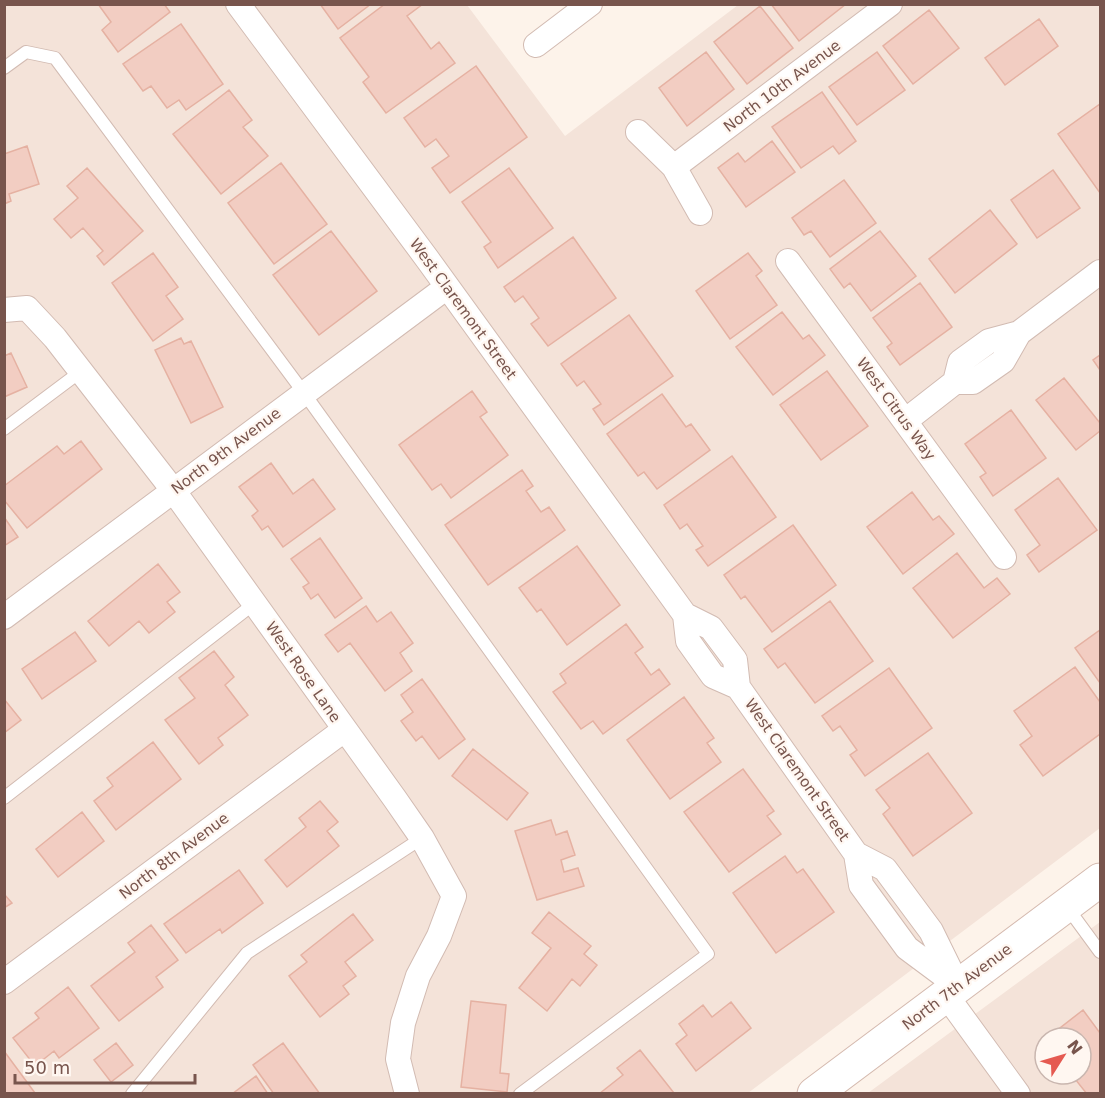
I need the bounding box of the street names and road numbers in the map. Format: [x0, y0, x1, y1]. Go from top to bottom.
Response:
street label: North 10th Avenue [720, 36, 844, 136]
street label: West Claremont Street [406, 235, 520, 383]
street label: West Citrus Way [853, 354, 939, 464]
street label: North 9th Avenue [168, 404, 284, 498]
street label: West Rose Lane [262, 618, 344, 726]
street label: West Claremont Street [741, 695, 853, 845]
street label: North 8th Avenue [116, 809, 232, 903]
street label: North 7th Avenue [899, 940, 1015, 1034]

